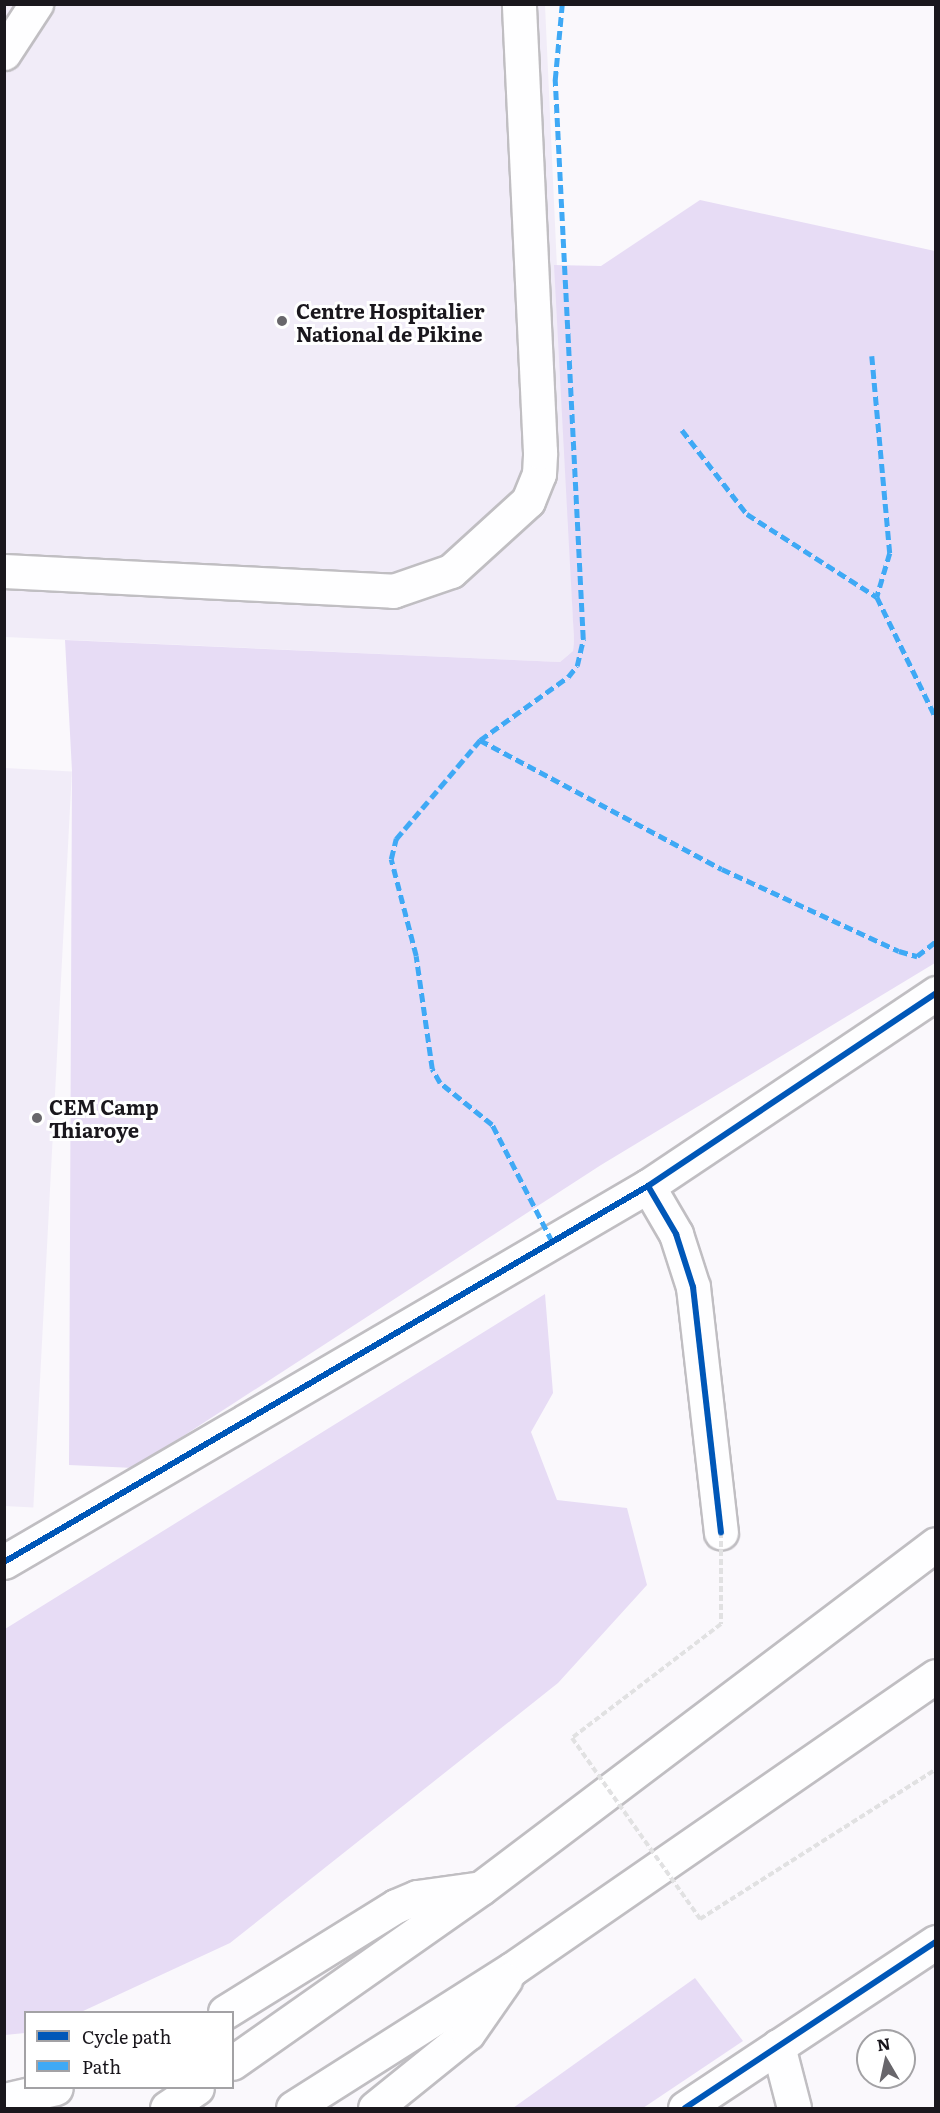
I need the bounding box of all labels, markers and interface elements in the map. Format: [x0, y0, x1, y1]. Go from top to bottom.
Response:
place label: Centre Hospitalier National de Pikine [296, 298, 484, 345]
marker: Centre Hospitalier National de Pikine [273, 312, 291, 330]
place label: CEM Camp Thiaroye [49, 1094, 159, 1141]
marker: CEM Camp Thiaroye [30, 1111, 44, 1125]
legend [24, 2011, 234, 2089]
text: Cycle path [82, 2023, 171, 2050]
north arrow [856, 2029, 916, 2089]
text: N [875, 2030, 892, 2056]
text: Path [82, 2053, 121, 2080]

